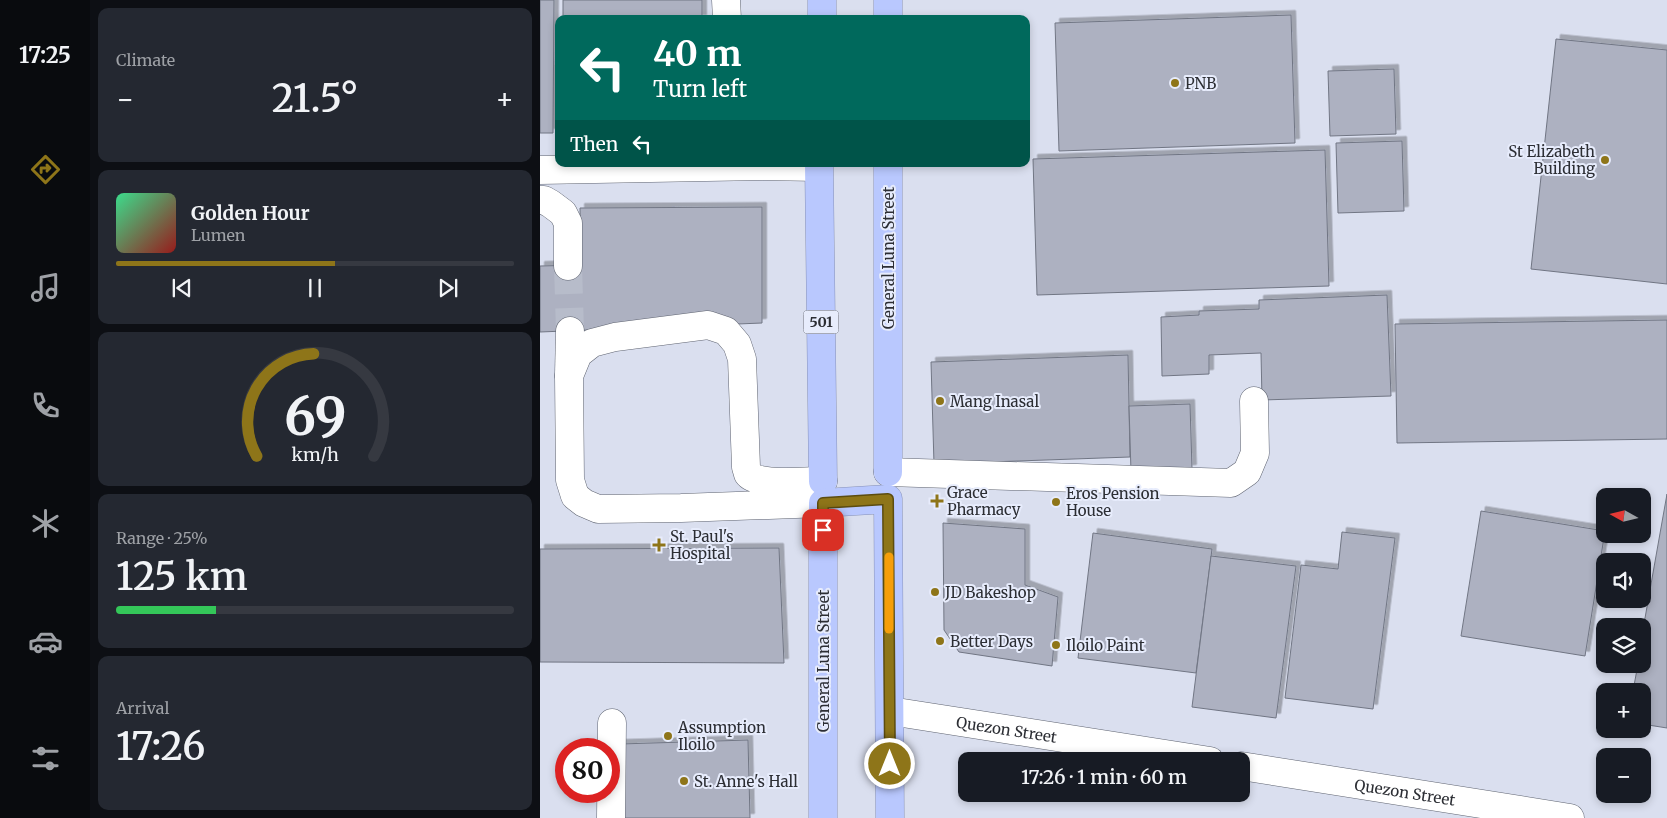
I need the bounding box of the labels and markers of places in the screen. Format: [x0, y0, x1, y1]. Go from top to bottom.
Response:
place label: PNB [1185, 74, 1216, 93]
marker: PNB [1169, 77, 1181, 89]
place label: St Elizabeth Building [1508, 142, 1595, 178]
marker: St Elizabeth Building [1599, 154, 1611, 166]
place label: Mang Inasal [950, 392, 1039, 411]
marker: Mang Inasal [934, 395, 946, 407]
place label: Grace Pharmacy [947, 483, 1021, 519]
place label: Eros Pension House [1066, 484, 1159, 520]
marker: Grace Pharmacy [931, 495, 943, 507]
marker: Eros Pension House [1050, 496, 1062, 508]
pin [802, 509, 844, 551]
place label: St. Paul's Hospital [670, 527, 734, 563]
marker: St. Paul's Hospital [652, 538, 666, 552]
place label: JD Bakeshop [944, 583, 1036, 602]
marker: JD Bakeshop [929, 586, 941, 598]
place label: Better Days [950, 632, 1033, 651]
marker: Better Days [934, 635, 946, 647]
place label: Iloilo Paint [1066, 636, 1145, 655]
marker: Iloilo Paint [1050, 639, 1062, 651]
place label: Assumption Iloilo [677, 718, 766, 754]
marker: Assumption Iloilo [662, 730, 674, 742]
place label: St. Anne's Hall [694, 772, 798, 791]
marker: St. Anne's Hall [678, 775, 690, 787]

